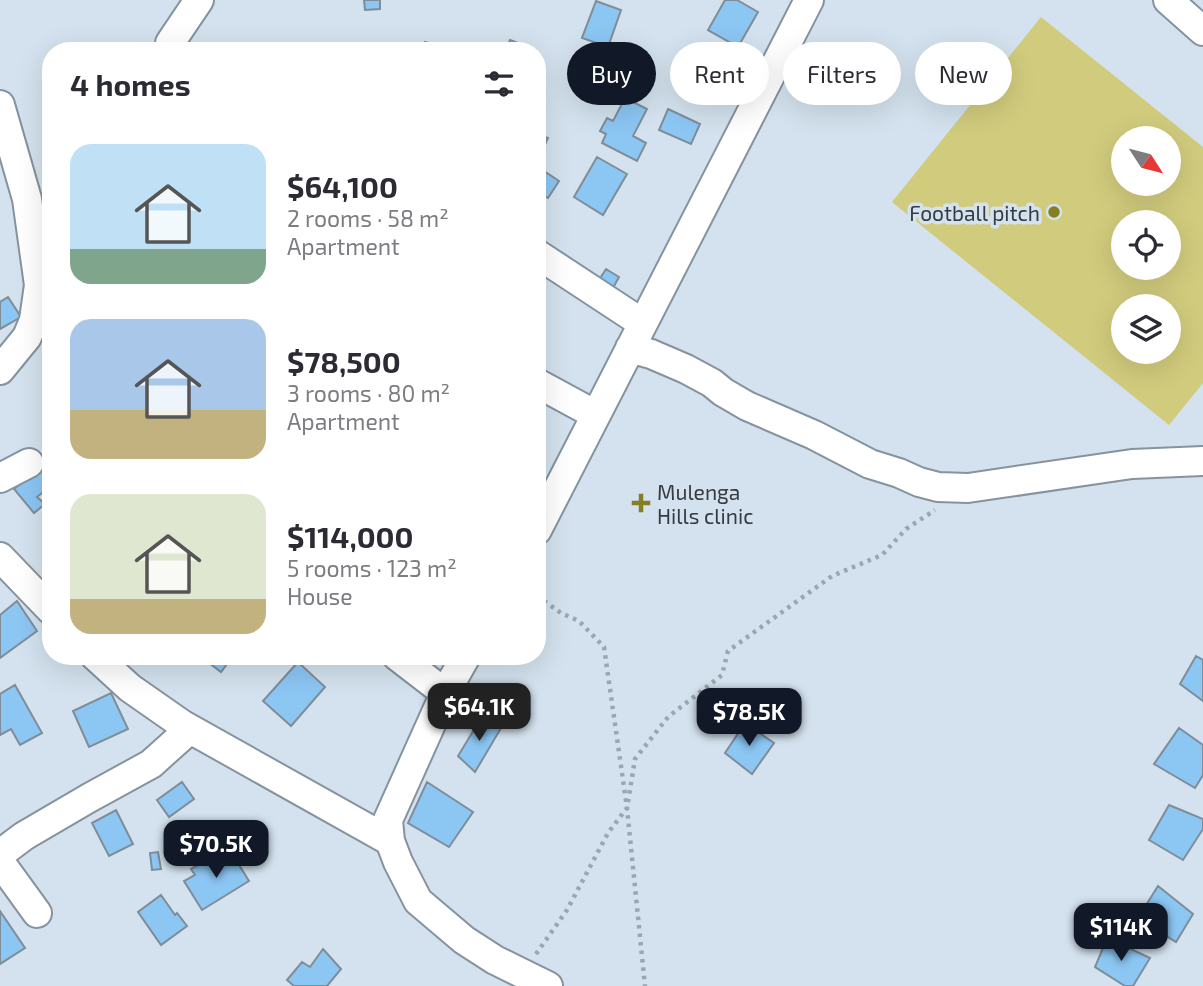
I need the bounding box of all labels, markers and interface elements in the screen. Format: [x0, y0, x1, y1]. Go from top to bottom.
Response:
chip: Buy [567, 42, 656, 105]
chip: Rent [670, 42, 769, 105]
chip: Filters [783, 42, 901, 105]
chip: New [915, 42, 1012, 105]
icon: filters [480, 65, 518, 103]
text: 4 homes [70, 66, 191, 102]
north arrow [1111, 126, 1181, 196]
map controls [1111, 126, 1181, 364]
text: $64,100 [287, 168, 398, 204]
icon: home [126, 172, 210, 256]
place label: Football pitch [909, 200, 1040, 225]
text: 2 rooms · 58 m² [287, 204, 449, 232]
marker: Football pitch [1046, 204, 1062, 220]
button: locate [1111, 210, 1181, 280]
text: Apartment [287, 232, 400, 260]
button: layers [1111, 294, 1181, 364]
text: $78,500 [287, 343, 401, 379]
icon: home [126, 347, 210, 431]
text: 3 rooms · 80 m² [287, 379, 450, 407]
text: Apartment [287, 407, 400, 435]
place label: Mulenga Hills clinic [657, 479, 753, 528]
marker: Mulenga Hills clinic [631, 493, 651, 513]
text: $114,000 [287, 518, 413, 554]
icon: home [126, 522, 210, 606]
text: 5 rooms · 123 m² [287, 554, 457, 582]
text: House [287, 582, 353, 610]
pin: $64.1K [422, 684, 536, 743]
pin: $78.5K [692, 688, 806, 748]
text: $64.1K [444, 692, 514, 720]
text: $78.5K [713, 697, 785, 725]
pin: $70.5K [159, 820, 273, 880]
text: $70.5K [180, 829, 252, 857]
pin: $114K [1072, 904, 1170, 963]
text: $114K [1090, 912, 1152, 940]

